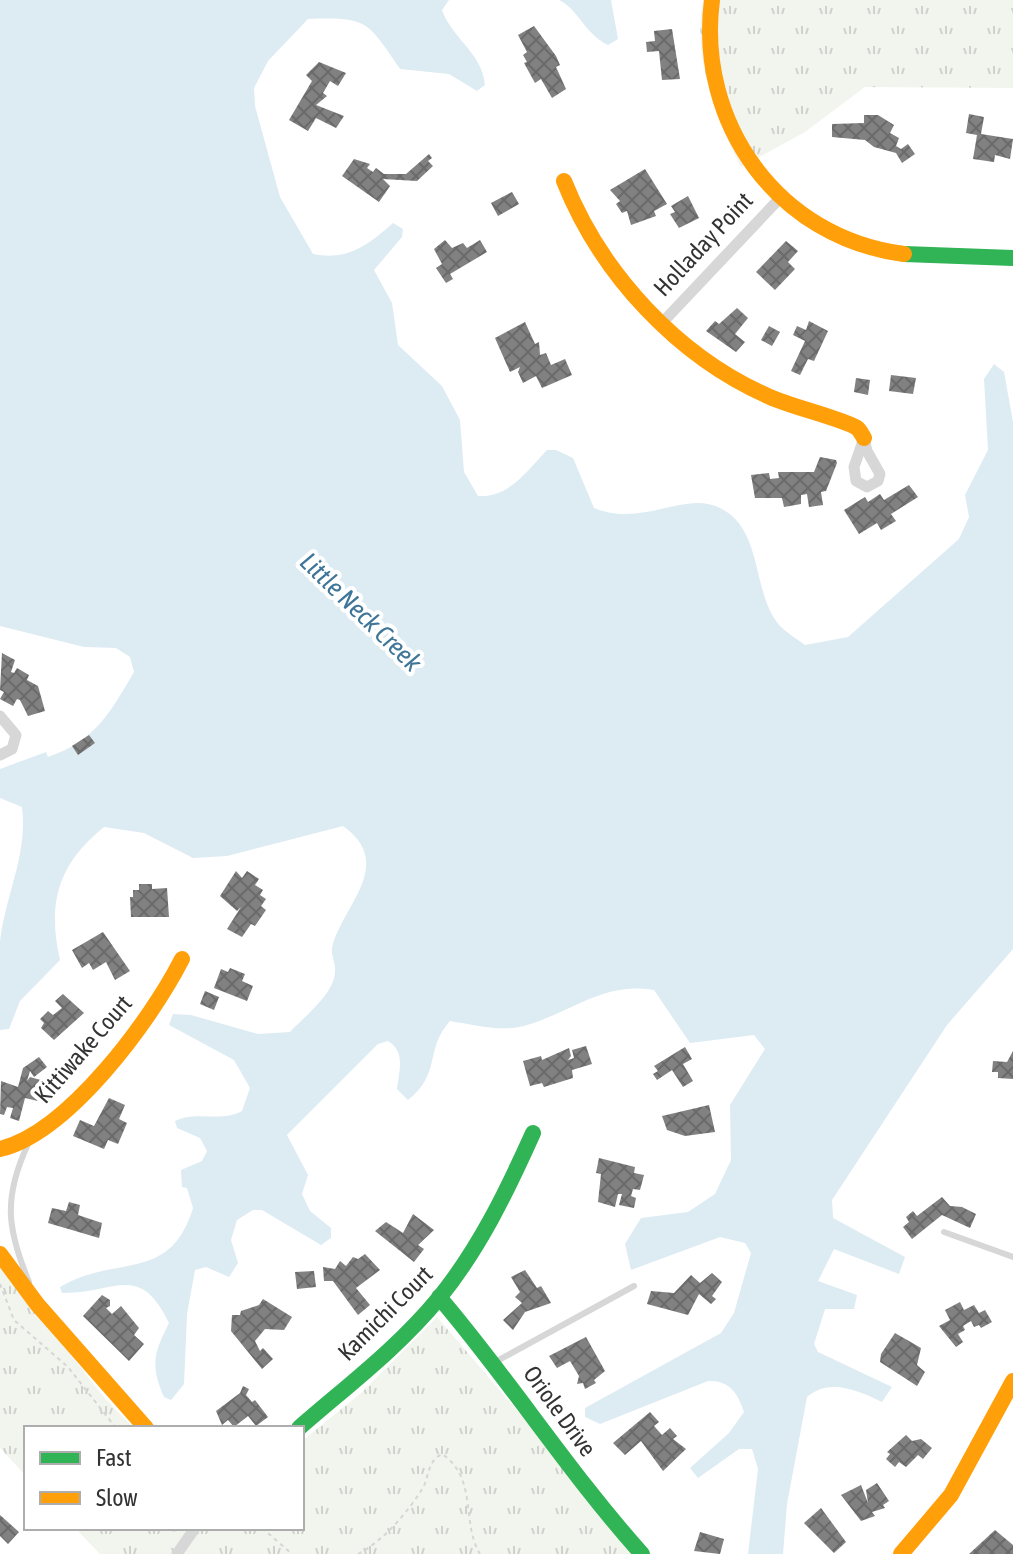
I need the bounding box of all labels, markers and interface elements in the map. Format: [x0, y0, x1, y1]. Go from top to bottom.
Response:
street label: Holladay Point [648, 187, 758, 301]
water label: Little Neck Creek [294, 547, 428, 678]
street label: Kittiwake Court [29, 990, 137, 1108]
street label: Kamichi Court [332, 1260, 438, 1366]
street label: Oriole Drive [518, 1361, 602, 1461]
legend [24, 1426, 304, 1530]
text: Fast [96, 1444, 132, 1471]
text: Slow [96, 1484, 138, 1511]

